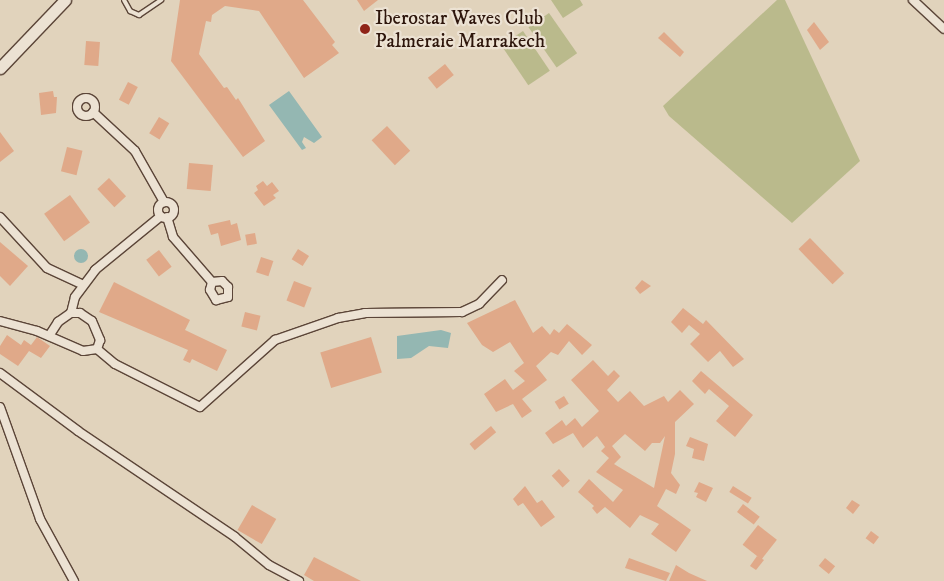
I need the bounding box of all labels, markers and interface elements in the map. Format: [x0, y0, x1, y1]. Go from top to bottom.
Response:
place label: Iberostar Waves Club Palmeraie Marrakech [375, 6, 545, 53]
marker: Iberostar Waves Club Palmeraie Marrakech [359, 23, 371, 35]

